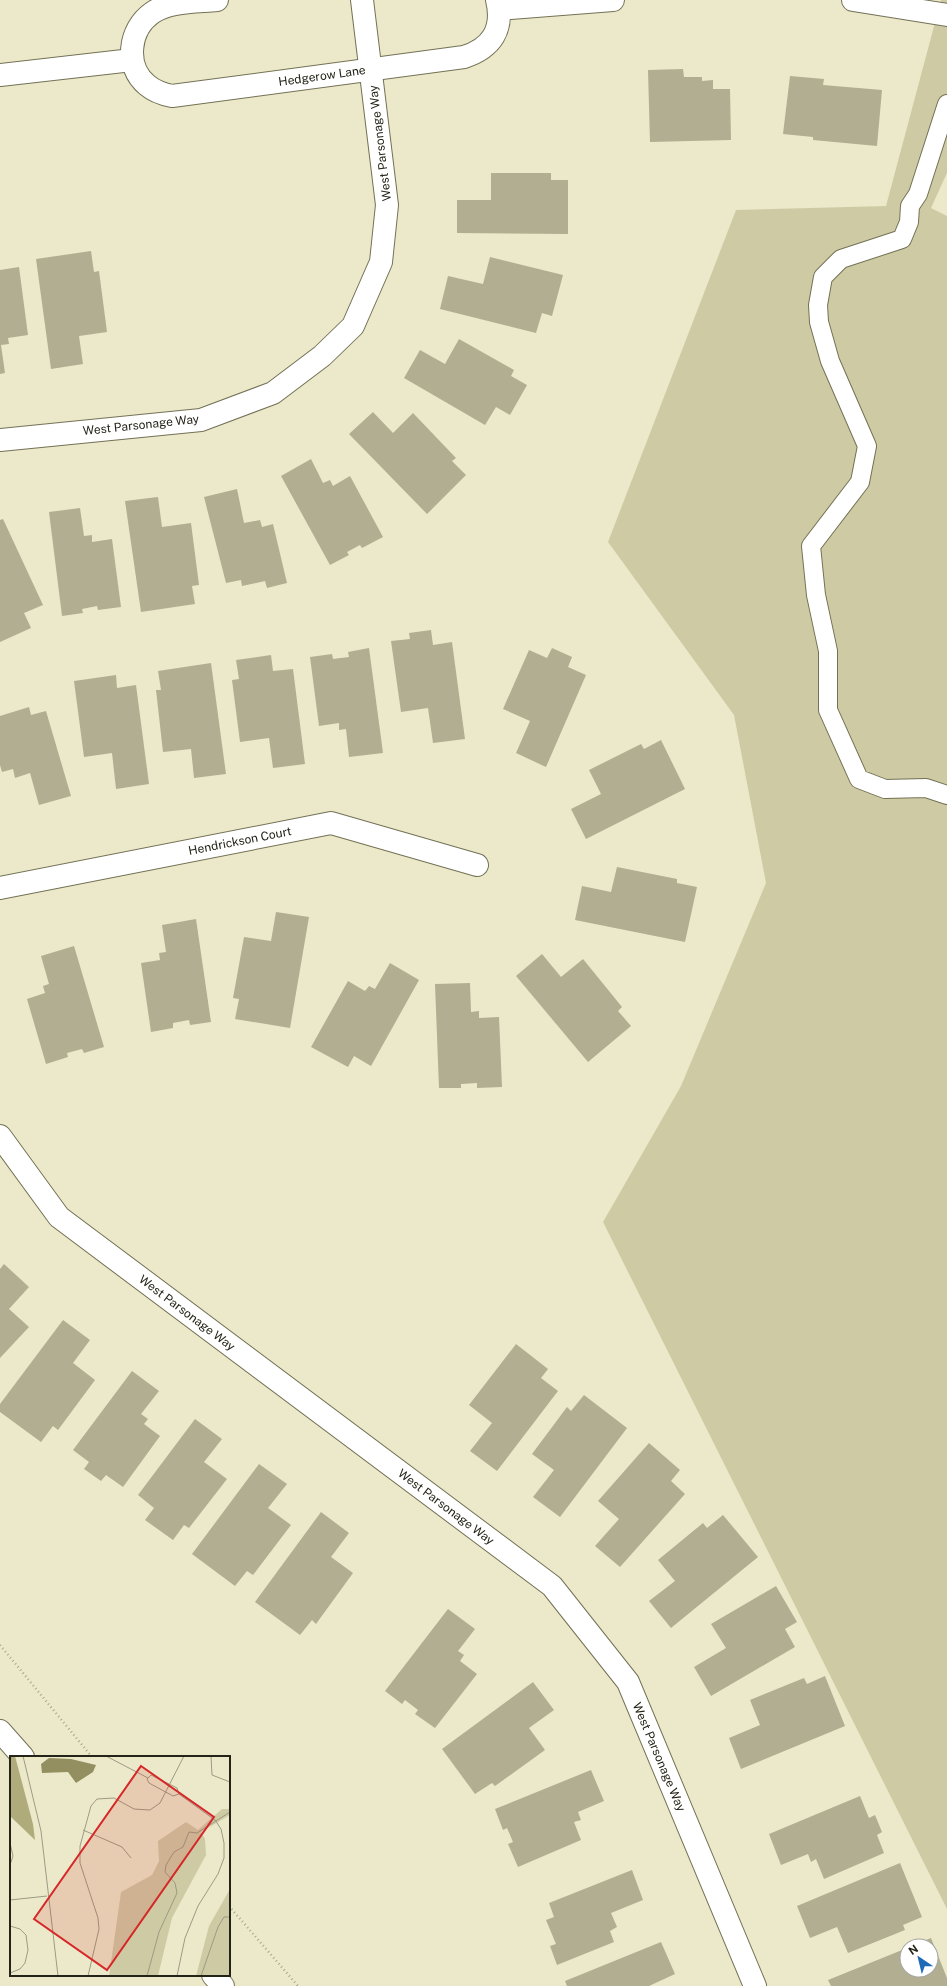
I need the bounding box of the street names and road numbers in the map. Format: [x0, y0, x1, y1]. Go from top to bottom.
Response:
street label: Hedgerow Lane [278, 63, 367, 89]
street label: West Parsonage Way [366, 84, 394, 202]
street label: West Parsonage Way [82, 412, 200, 438]
street label: Hendrickson Court [187, 824, 293, 858]
street label: West Parsonage Way [136, 1272, 238, 1354]
street label: West Parsonage Way [395, 1466, 497, 1548]
street label: West Parsonage Way [630, 1701, 688, 1814]

